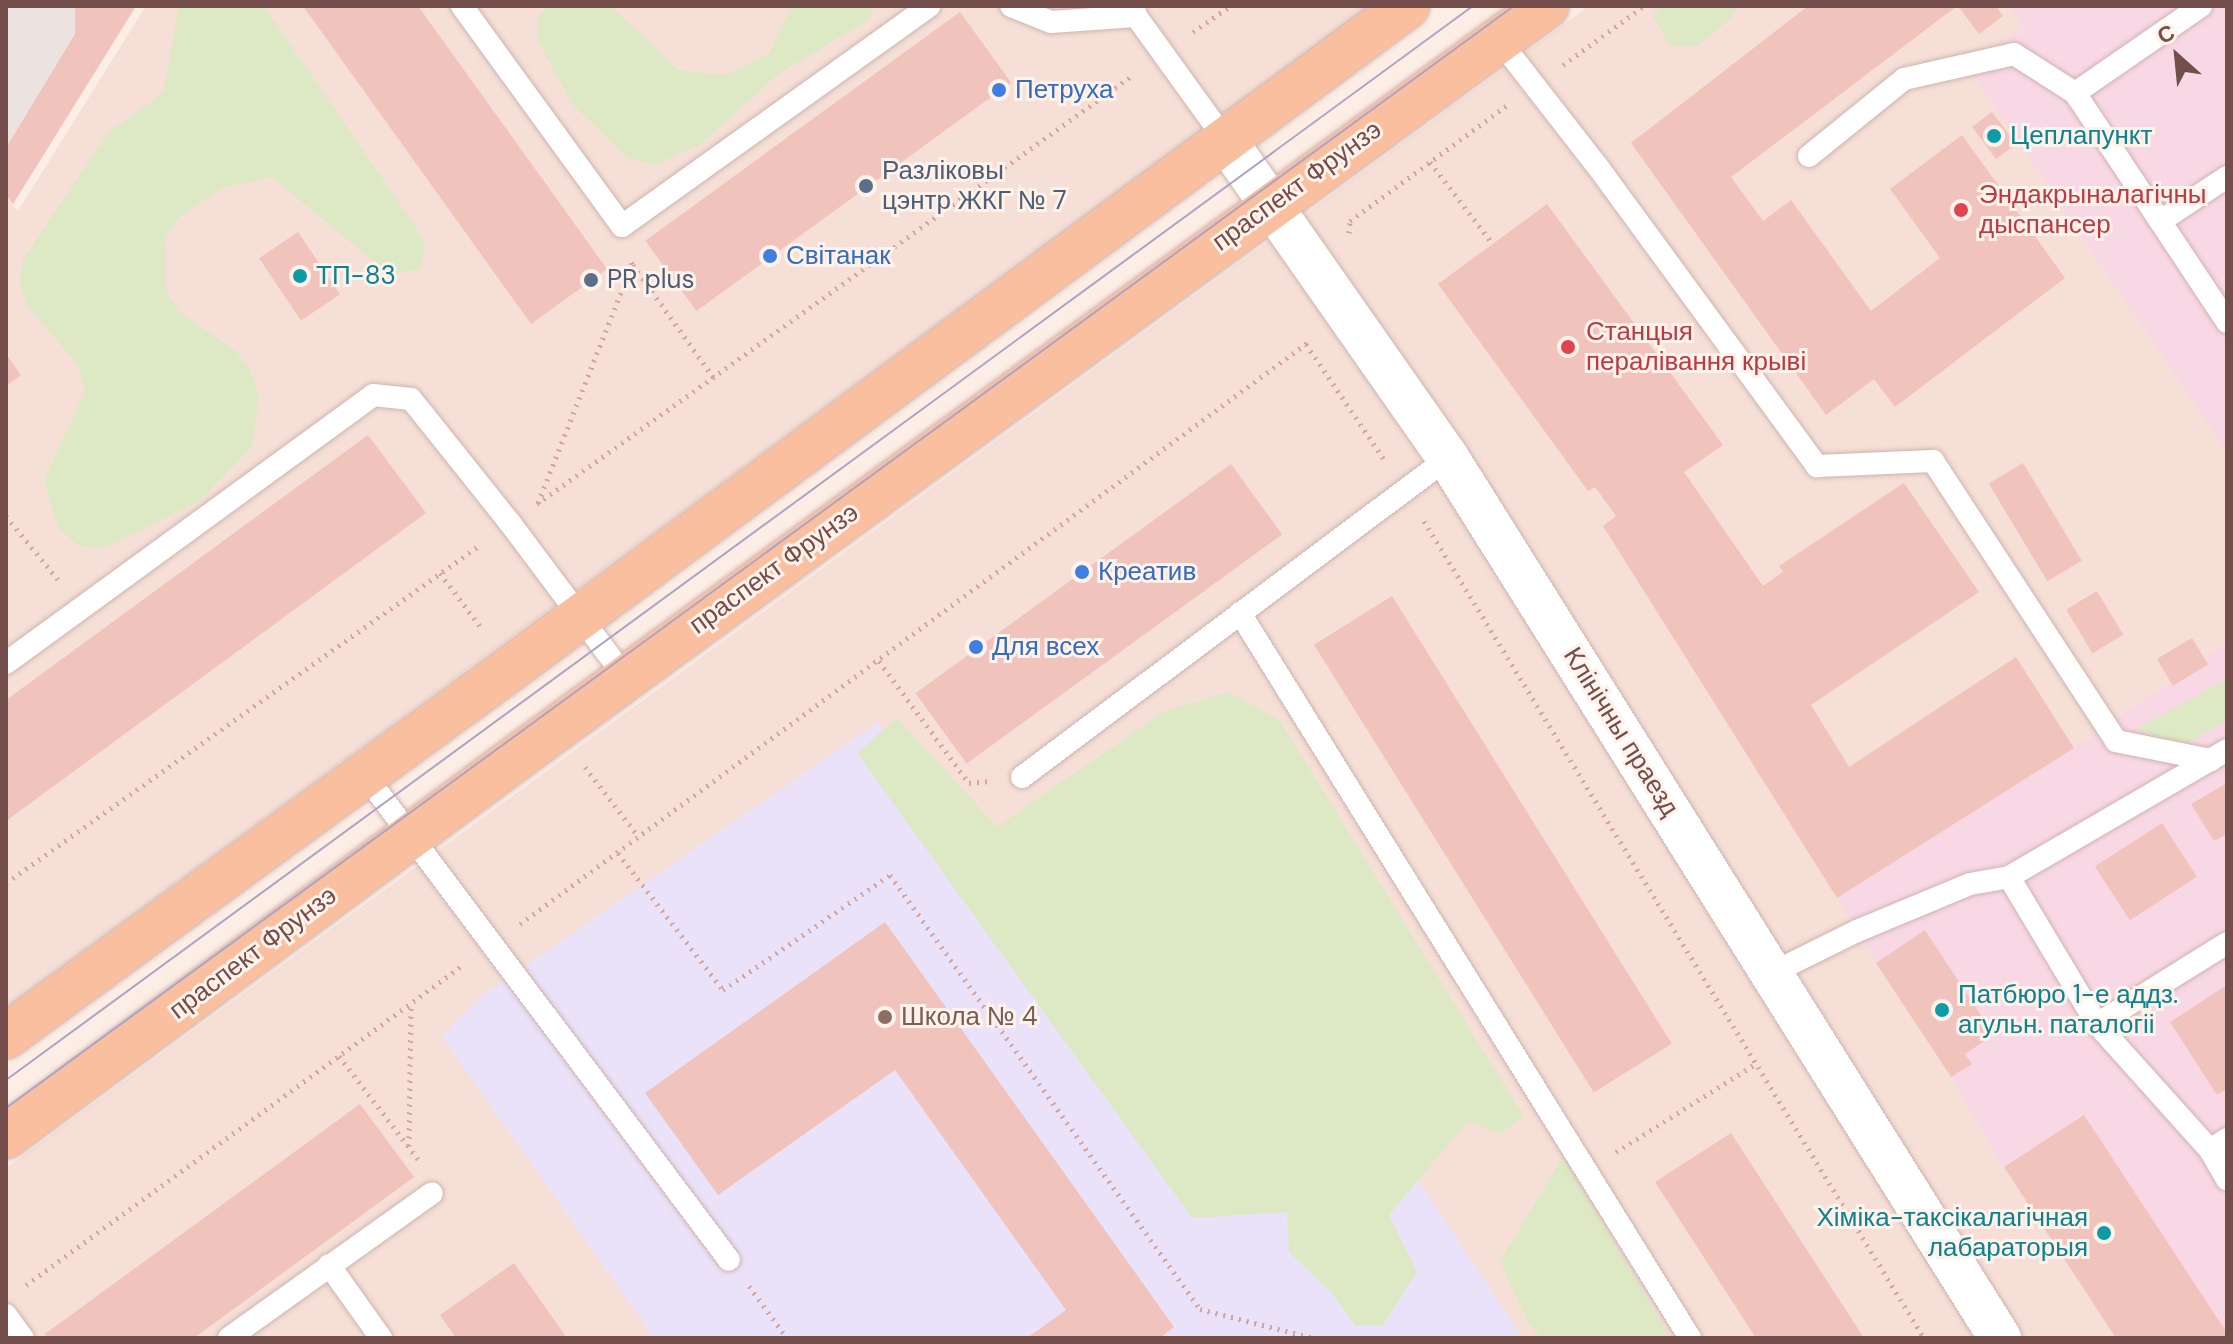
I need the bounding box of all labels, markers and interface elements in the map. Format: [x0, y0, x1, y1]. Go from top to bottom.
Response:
north arrow [2137, 16, 2217, 96]
text: С [2152, 18, 2180, 51]
place label: Петруха [1015, 74, 1114, 106]
marker: Петруха [990, 81, 1008, 99]
street label: праспект Фрунзэ [1206, 114, 1388, 258]
place label: Цеплапункт [2010, 120, 2152, 152]
marker: Цеплапункт [1985, 127, 2003, 145]
place label: Разліковы цэнтр ЖКГ № 7 [882, 155, 1067, 216]
marker: Разліковы цэнтр ЖКГ № 7 [857, 177, 875, 195]
place label: Эндакрыналагічны дыспансер [1979, 179, 2206, 240]
marker: Эндакрыналагічны дыспансер [1950, 199, 1972, 221]
place label: Світанак [786, 240, 891, 272]
marker: Світанак [761, 247, 779, 265]
place label: ТП-83 [316, 260, 396, 292]
place label: PR plus [607, 264, 694, 296]
marker: ТП-83 [291, 267, 309, 285]
marker: PR plus [582, 271, 600, 289]
place label: Станцыя пералівання крыві [1586, 316, 1806, 378]
marker: Станцыя пералівання крыві [1557, 336, 1579, 358]
street label: праспект Фрунзэ [683, 497, 865, 641]
place label: Креатив [1098, 556, 1196, 588]
marker: Креатив [1073, 563, 1091, 581]
place label: Для всех [992, 631, 1099, 663]
marker: Для всех [967, 638, 985, 656]
street label: Клінічны праезд [1557, 642, 1685, 822]
street label: праспект Фрунзэ [163, 880, 343, 1026]
place label: Патбюро 1-е аддз. агульн. паталогіі [1958, 979, 2178, 1040]
place label: Школа № 4 [901, 1001, 1038, 1033]
marker: Патбюро 1-е аддз. агульн. паталогіі [1933, 1001, 1951, 1019]
marker: Школа № 4 [876, 1008, 894, 1026]
place label: Хіміка-таксікалагічная лабараторыя [1816, 1202, 2088, 1264]
marker: Хіміка-таксікалагічная лабараторыя [2095, 1224, 2113, 1242]

